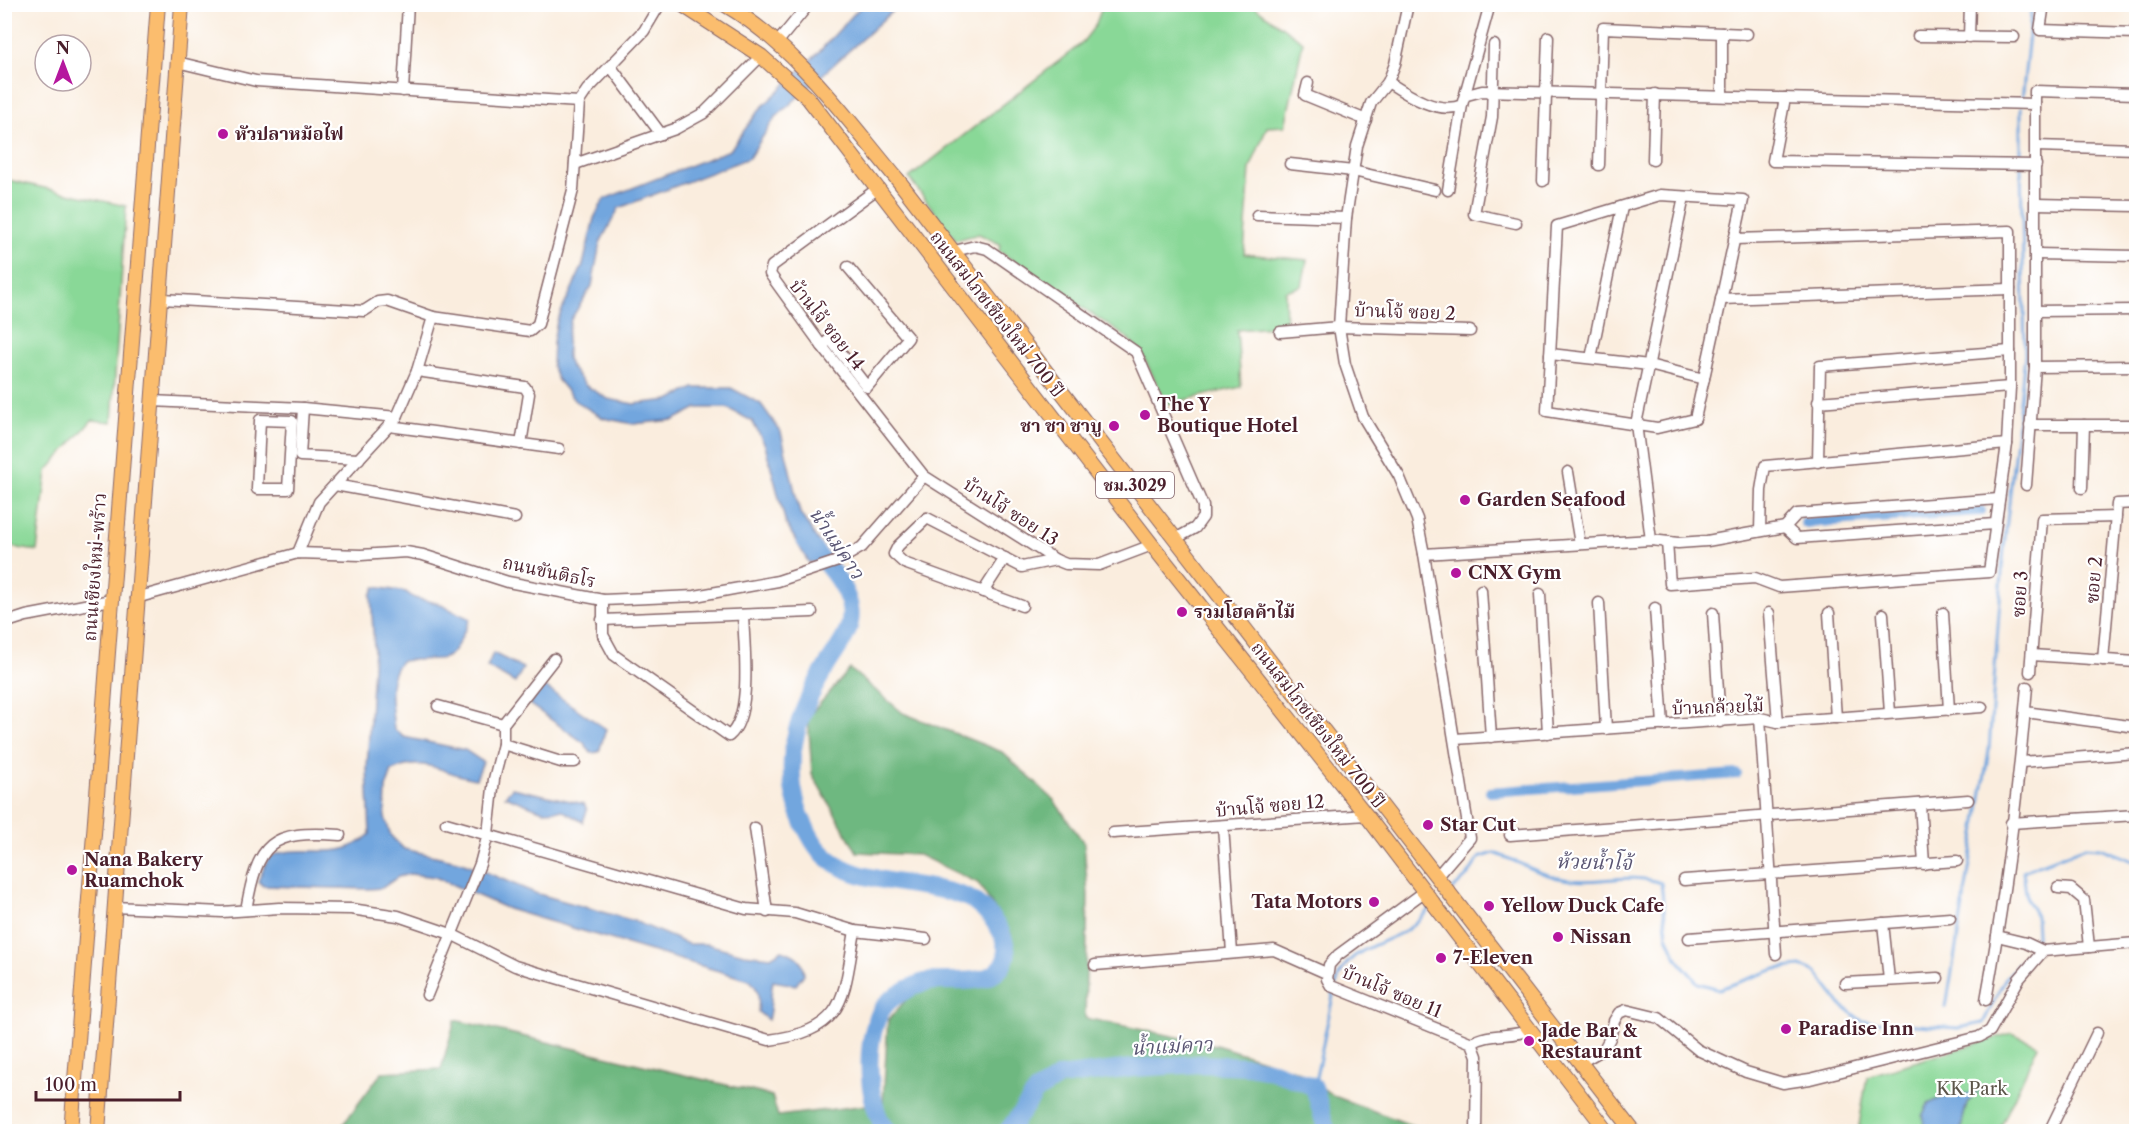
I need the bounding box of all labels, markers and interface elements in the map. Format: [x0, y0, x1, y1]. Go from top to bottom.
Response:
north arrow [33, 33, 93, 93]
text: N [56, 38, 70, 58]
place label: หัวปลาหม้อไฟ [235, 122, 344, 145]
marker: หัวปลาหม้อไฟ [216, 127, 230, 141]
street label: ถนนสมโภชเชียงใหม่ 700 ปี [925, 225, 1070, 402]
street label: บ้านโจ้ ซอย 14 [785, 274, 871, 375]
street label: บ้านโจ้ ซอย 2 [1354, 297, 1456, 325]
place label: The Y Boutique Hotel [1157, 394, 1298, 437]
marker: The Y Boutique Hotel [1138, 408, 1152, 422]
place label: ชา ชา ชาบู [1020, 415, 1102, 437]
marker: ชา ชา ชาบู [1107, 419, 1121, 433]
street label: บ้านโจ้ ซอย 13 [960, 472, 1063, 551]
road number: ชม.3029 [1096, 472, 1174, 498]
place label: Garden Seafood [1477, 489, 1626, 511]
street label: ถนนเชียงใหม่-พร้าว [78, 492, 111, 642]
marker: Garden Seafood [1458, 493, 1472, 507]
water label: น้ำแม่คาว [804, 501, 873, 584]
street label: ถนนขันติธโร [501, 549, 598, 593]
street label: ซอย 2 [2081, 555, 2107, 605]
place label: CNX Gym [1468, 562, 1561, 584]
marker: CNX Gym [1449, 566, 1463, 580]
street label: ซอย 3 [2007, 570, 2033, 618]
place label: รวมโฮคค้าไม้ [1194, 600, 1295, 623]
marker: รวมโฮคค้าไม้ [1175, 605, 1189, 619]
street label: ถนนสมโภชเชียงใหม่ 700 ปี [1246, 636, 1391, 813]
street label: บ้านกล้วยไม้ [1672, 693, 1764, 720]
street label: บ้านโจ้ ซอย 12 [1215, 788, 1325, 822]
place label: Star Cut [1440, 814, 1517, 836]
marker: Star Cut [1421, 818, 1435, 832]
water label: ห้วยน้ำโจ้ [1556, 846, 1636, 875]
place label: Nana Bakery Ruamchok [84, 849, 203, 892]
marker: Nana Bakery Ruamchok [65, 863, 79, 877]
place label: Tata Motors [1251, 891, 1362, 913]
marker: Tata Motors [1367, 895, 1381, 909]
place label: Yellow Duck Cafe [1500, 895, 1665, 917]
marker: Yellow Duck Cafe [1482, 899, 1496, 913]
place label: Nissan [1570, 926, 1632, 948]
marker: Nissan [1551, 930, 1565, 944]
place label: 7-Eleven [1453, 947, 1534, 969]
marker: 7-Eleven [1434, 951, 1448, 965]
street label: บ้านโจ้ ซอย 11 [1339, 959, 1446, 1023]
place label: Paradise Inn [1798, 1018, 1914, 1040]
place label: Jade Bar & Restaurant [1538, 1020, 1643, 1063]
marker: Paradise Inn [1779, 1022, 1793, 1036]
water label: น้ำแม่คาว [1131, 1029, 1214, 1060]
marker: Jade Bar & Restaurant [1522, 1034, 1536, 1048]
scale bar [36, 1064, 180, 1102]
text: 100 m [45, 1074, 97, 1096]
park label: KK Park [1936, 1078, 2009, 1100]

